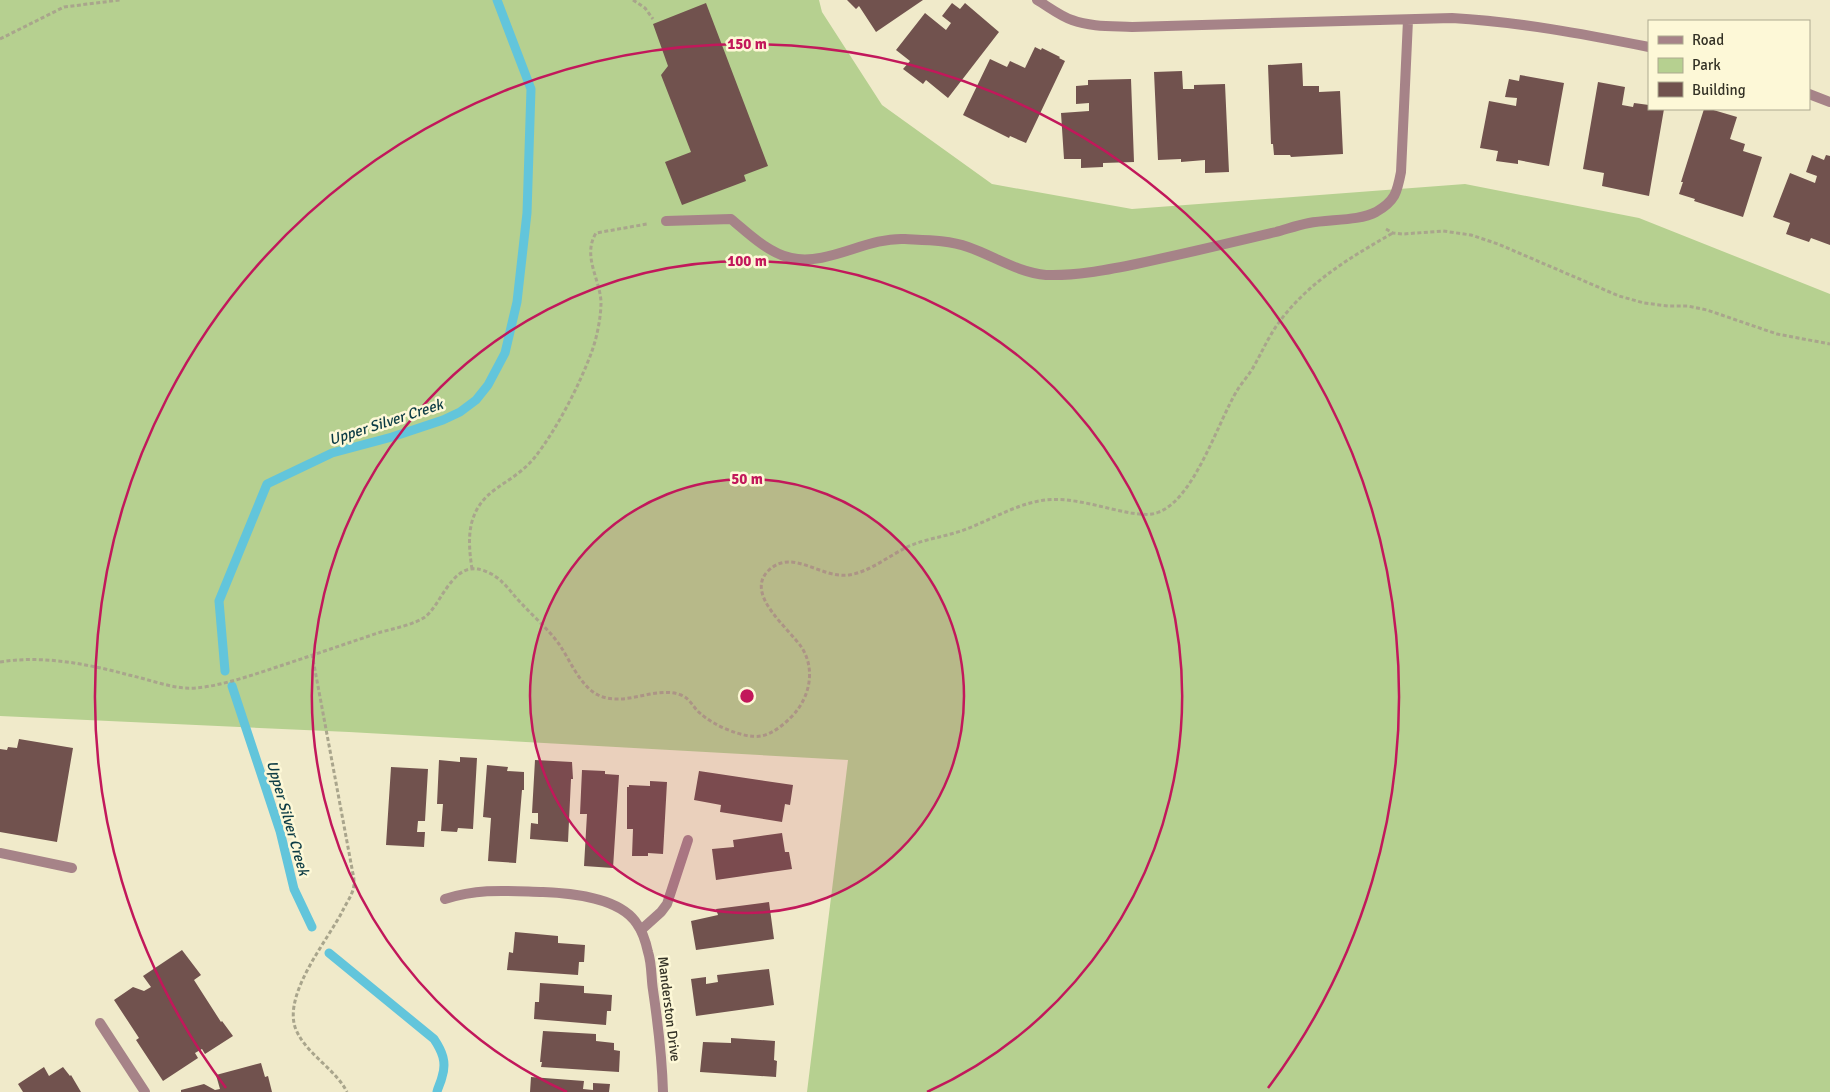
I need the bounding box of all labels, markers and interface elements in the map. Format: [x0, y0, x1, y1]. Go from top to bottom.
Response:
legend [1648, 20, 1810, 110]
text: Road [1692, 31, 1724, 49]
text: 150 m [727, 35, 767, 53]
text: Park [1692, 56, 1721, 74]
text: Building [1692, 81, 1746, 99]
text: 100 m [727, 252, 767, 270]
water label: Upper Silver Creek [327, 395, 447, 449]
text: 50 m [731, 470, 763, 488]
centre of rings [738, 687, 756, 705]
water label: Upper Silver Creek [263, 758, 313, 879]
street label: Manderston Drive [654, 955, 684, 1063]

